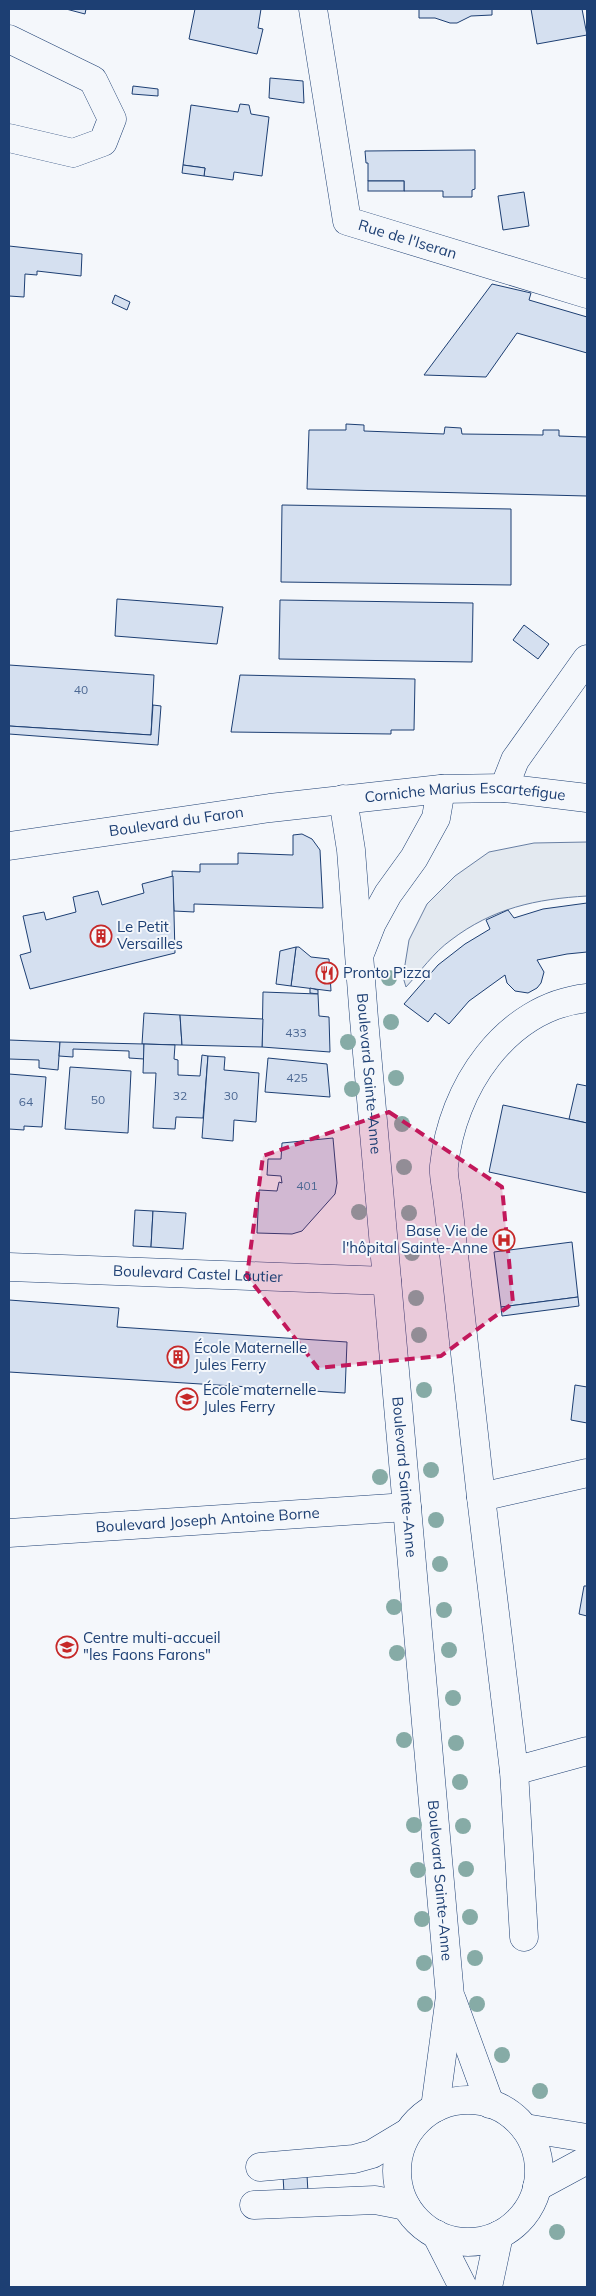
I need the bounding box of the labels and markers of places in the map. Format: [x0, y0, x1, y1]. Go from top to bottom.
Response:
place label: Le Petit Versailles [117, 917, 183, 953]
building icon: Le Petit Versailles [89, 924, 113, 948]
restaurant icon: Pronto Pizza [315, 961, 339, 985]
place label: Pronto Pizza [343, 963, 431, 982]
place label: Base Vie de l'hôpital Sainte-Anne [342, 1221, 488, 1257]
hospital icon: Base Vie de l'hôpital Sainte-Anne [492, 1228, 516, 1252]
place label: École Maternelle Jules Ferry [194, 1338, 307, 1374]
building icon: École Maternelle Jules Ferry [166, 1345, 190, 1369]
place label: École maternelle Jules Ferry [203, 1380, 316, 1416]
school or university icon: École maternelle Jules Ferry [175, 1387, 199, 1411]
place label: Centre multi-accueil "les Faons Farons" [83, 1628, 221, 1664]
school or university icon: Centre multi-accueil "les Faons Farons" [55, 1635, 79, 1659]

